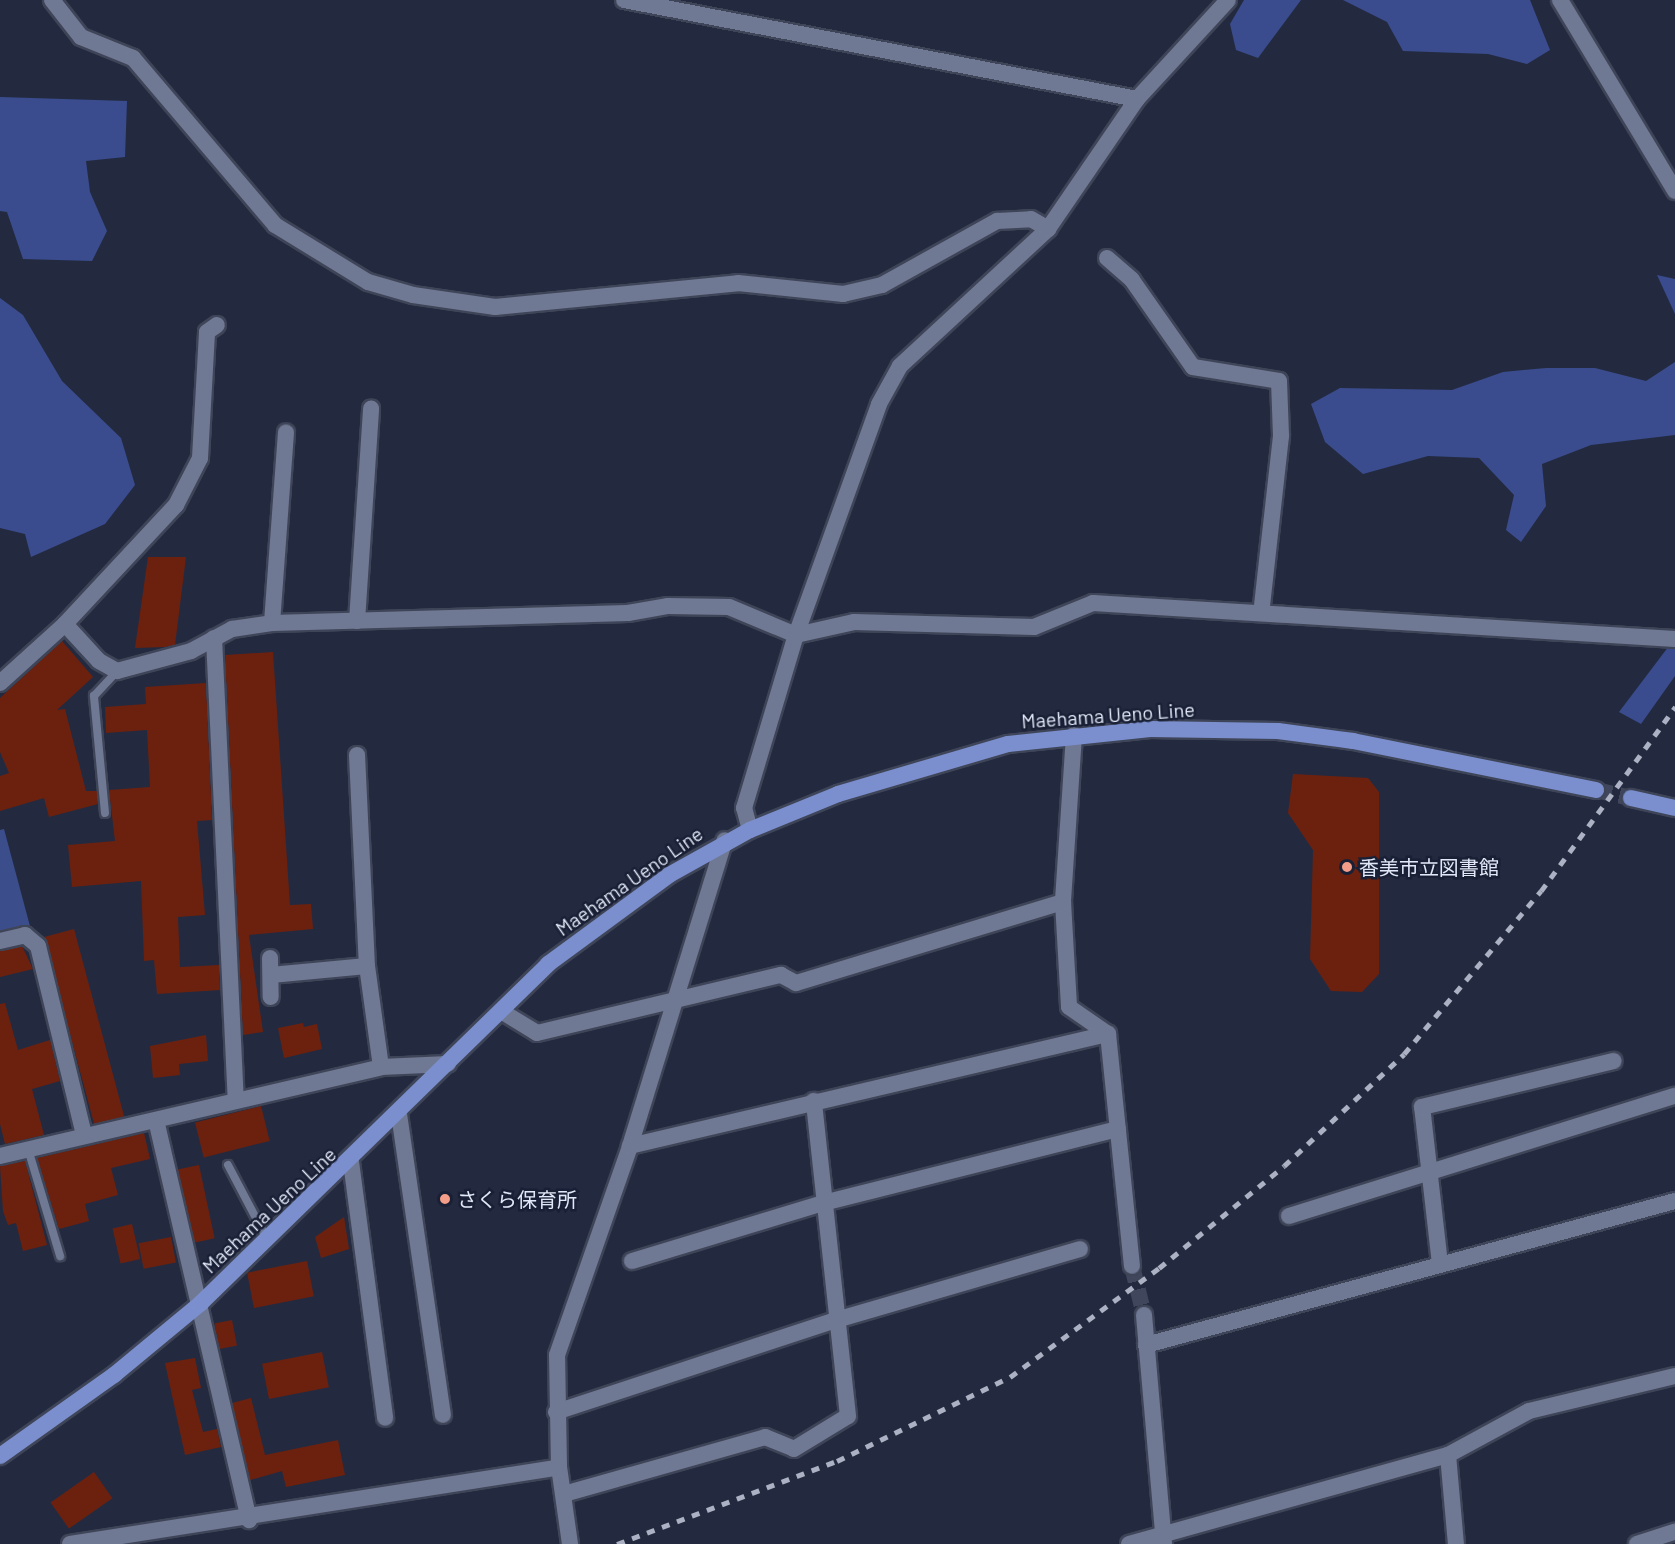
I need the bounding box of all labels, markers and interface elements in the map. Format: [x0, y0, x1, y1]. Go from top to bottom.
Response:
street label: Maehama Ueno Line [1020, 697, 1196, 733]
street label: Maehama Ueno Line [551, 821, 707, 941]
place label: 香美市立図書館 [1359, 855, 1499, 879]
marker: 香美市立図書館 [1340, 860, 1354, 874]
street label: Maehama Ueno Line [197, 1142, 341, 1278]
place label: さくら保育所 [457, 1187, 577, 1211]
marker: さくら保育所 [438, 1192, 452, 1206]

